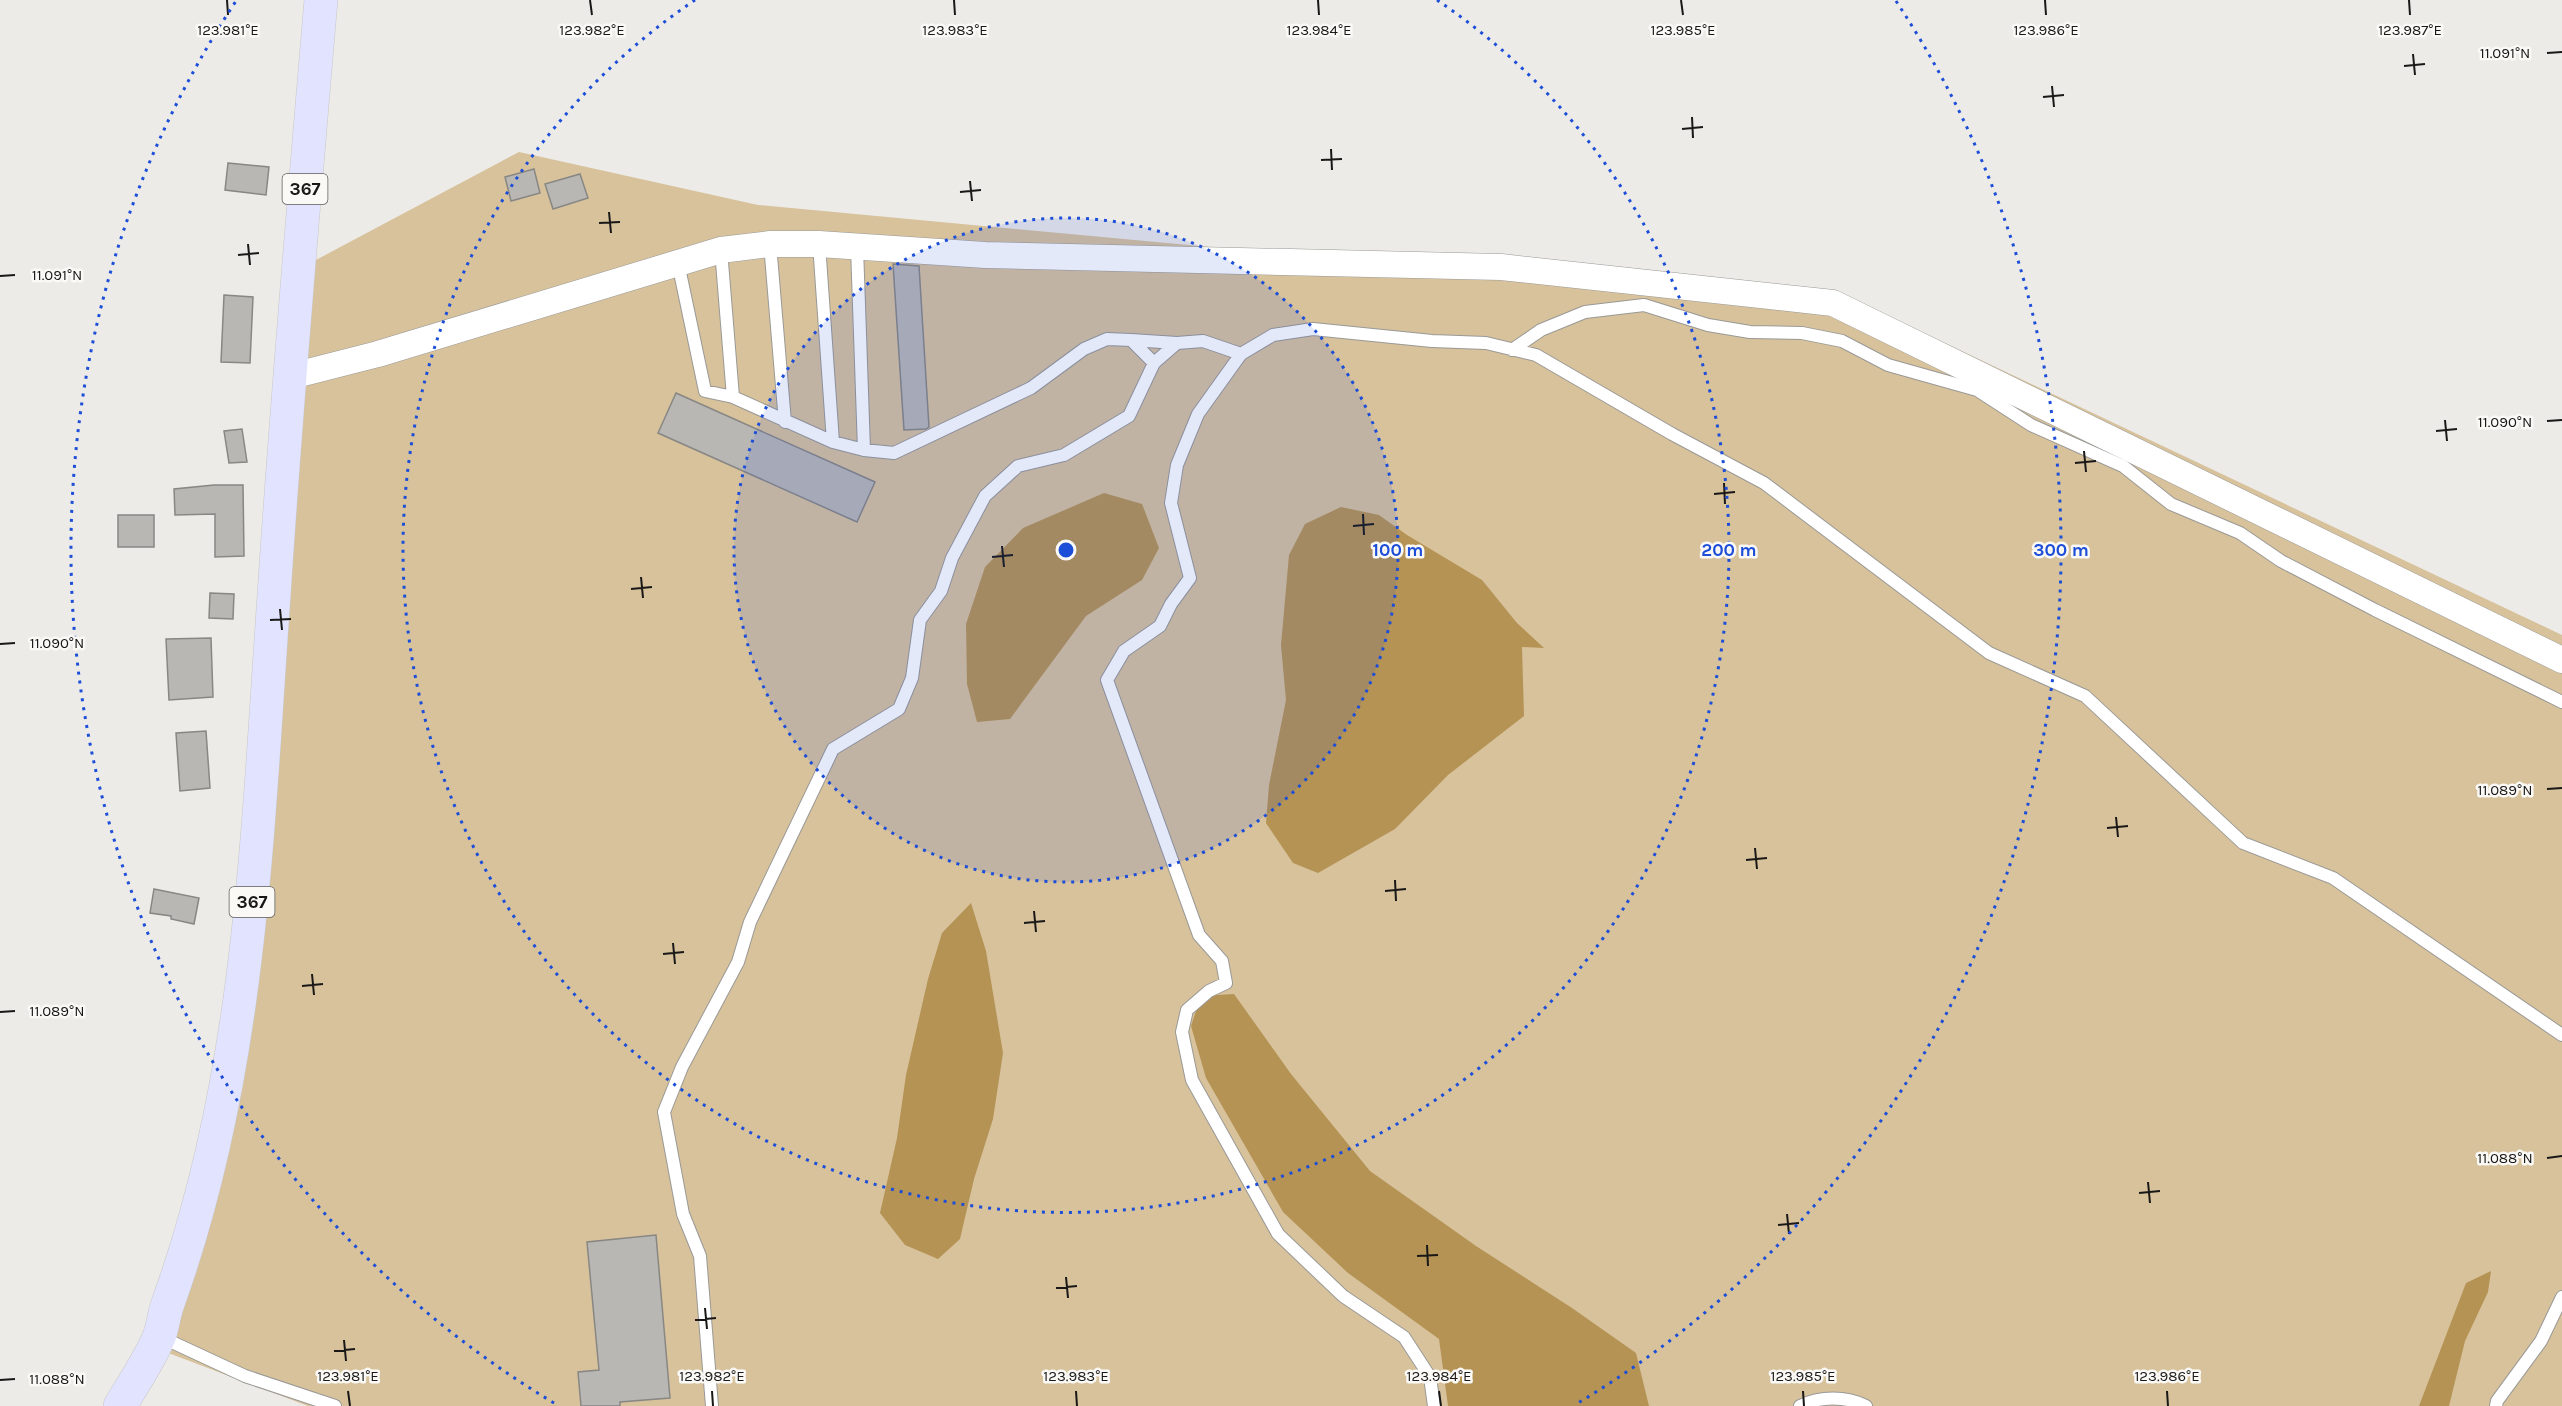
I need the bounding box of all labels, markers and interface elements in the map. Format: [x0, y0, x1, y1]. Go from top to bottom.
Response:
text: 123.981°E [197, 21, 259, 39]
text: 123.982°E [559, 21, 625, 39]
text: 123.983°E [922, 21, 988, 39]
text: 123.984°E [1286, 21, 1352, 39]
text: 123.985°E [1650, 21, 1716, 39]
text: 123.986°E [2013, 21, 2079, 39]
text: 123.987°E [2378, 21, 2442, 39]
text: 11.091°N [2480, 44, 2530, 62]
road number: 367 [282, 174, 328, 204]
text: 11.091°N [32, 266, 82, 284]
text: 11.090°N [2478, 413, 2532, 431]
text: 100 m [1373, 539, 1423, 561]
text: 200 m [1701, 539, 1757, 561]
text: 300 m [2033, 539, 2089, 561]
centre of rings [1056, 540, 1076, 560]
text: 11.090°N [30, 634, 84, 652]
text: 11.089°N [2478, 781, 2532, 799]
road number: 367 [230, 887, 274, 917]
text: 11.089°N [30, 1002, 84, 1020]
text: 11.088°N [2477, 1149, 2533, 1167]
text: 123.981°E [317, 1367, 379, 1385]
text: 123.982°E [679, 1367, 745, 1385]
text: 123.983°E [1043, 1367, 1109, 1385]
text: 123.984°E [1406, 1367, 1472, 1385]
text: 123.985°E [1770, 1367, 1836, 1385]
text: 123.986°E [2134, 1367, 2200, 1385]
text: 11.088°N [29, 1370, 85, 1388]

